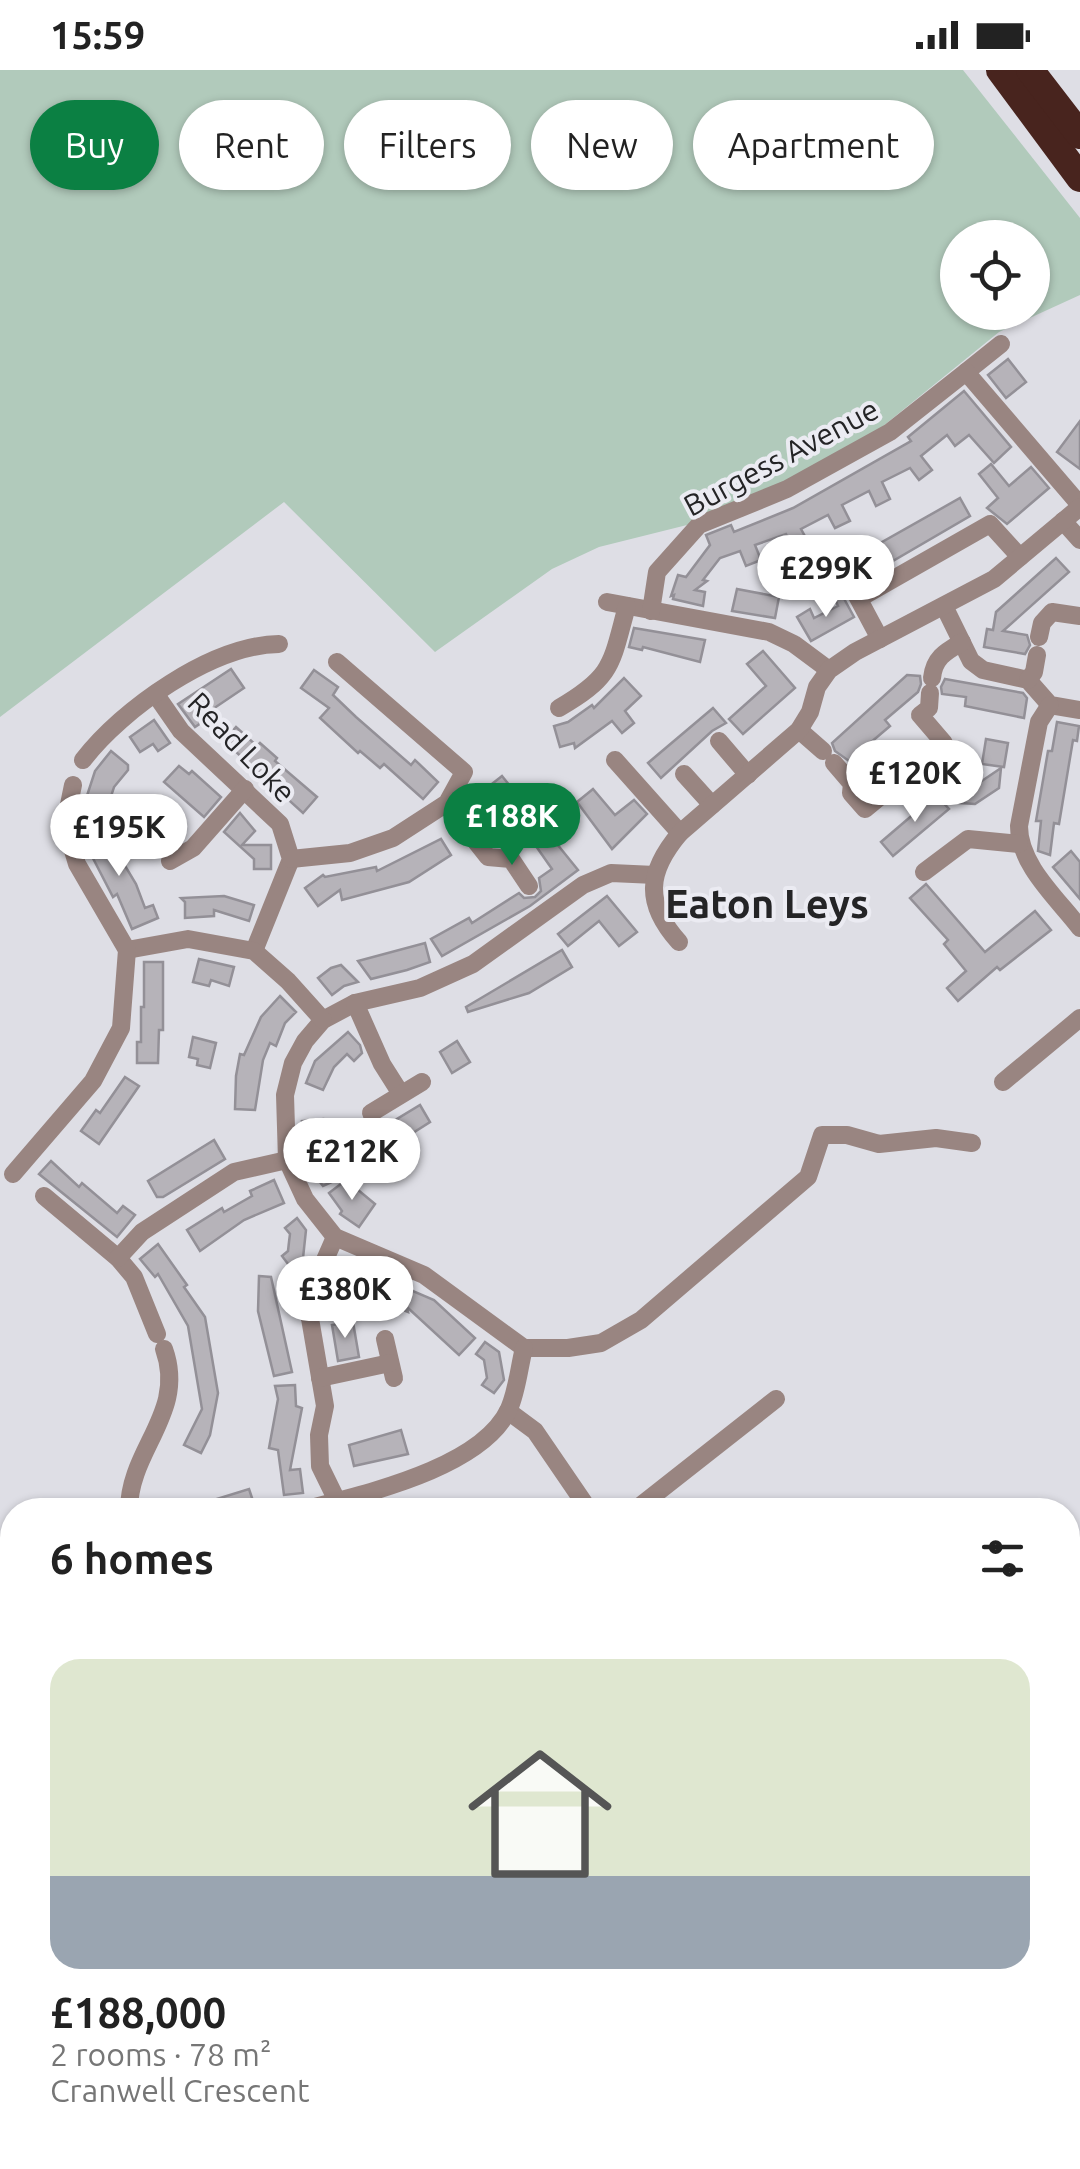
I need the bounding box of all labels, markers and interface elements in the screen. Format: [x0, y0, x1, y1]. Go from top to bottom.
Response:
text: 15:59 [50, 14, 145, 56]
chip: Buy [30, 100, 159, 190]
chip: Rent [179, 100, 324, 190]
chip: Filters [344, 100, 511, 190]
chip: New [531, 100, 673, 190]
chip: Apartment [693, 100, 934, 190]
map controls [940, 220, 1050, 330]
button: locate [940, 220, 1050, 330]
street label: Burgess Avenue [678, 391, 884, 523]
pin: £299K [756, 535, 896, 620]
text: £299K [779, 549, 873, 585]
street label: Read Loke [181, 685, 303, 809]
pin: £120K [845, 740, 985, 825]
text: £120K [868, 754, 962, 790]
pin: £188K [442, 783, 582, 868]
pin: £195K [49, 794, 189, 879]
text: £188K [465, 797, 559, 833]
text: £195K [72, 808, 166, 844]
district label: Eaton Leys [665, 881, 869, 926]
pin: £212K [282, 1118, 422, 1203]
text: £212K [305, 1132, 399, 1168]
pin: £380K [275, 1256, 415, 1341]
text: £380K [298, 1270, 392, 1306]
icon: filters [975, 1531, 1030, 1586]
text: 6 homes [50, 1535, 214, 1582]
icon: home [450, 1724, 630, 1904]
text: £188,000 [50, 1989, 226, 2036]
text: 2 rooms · 78 m² [50, 2036, 271, 2072]
text: Cranwell Crescent [50, 2072, 310, 2108]

